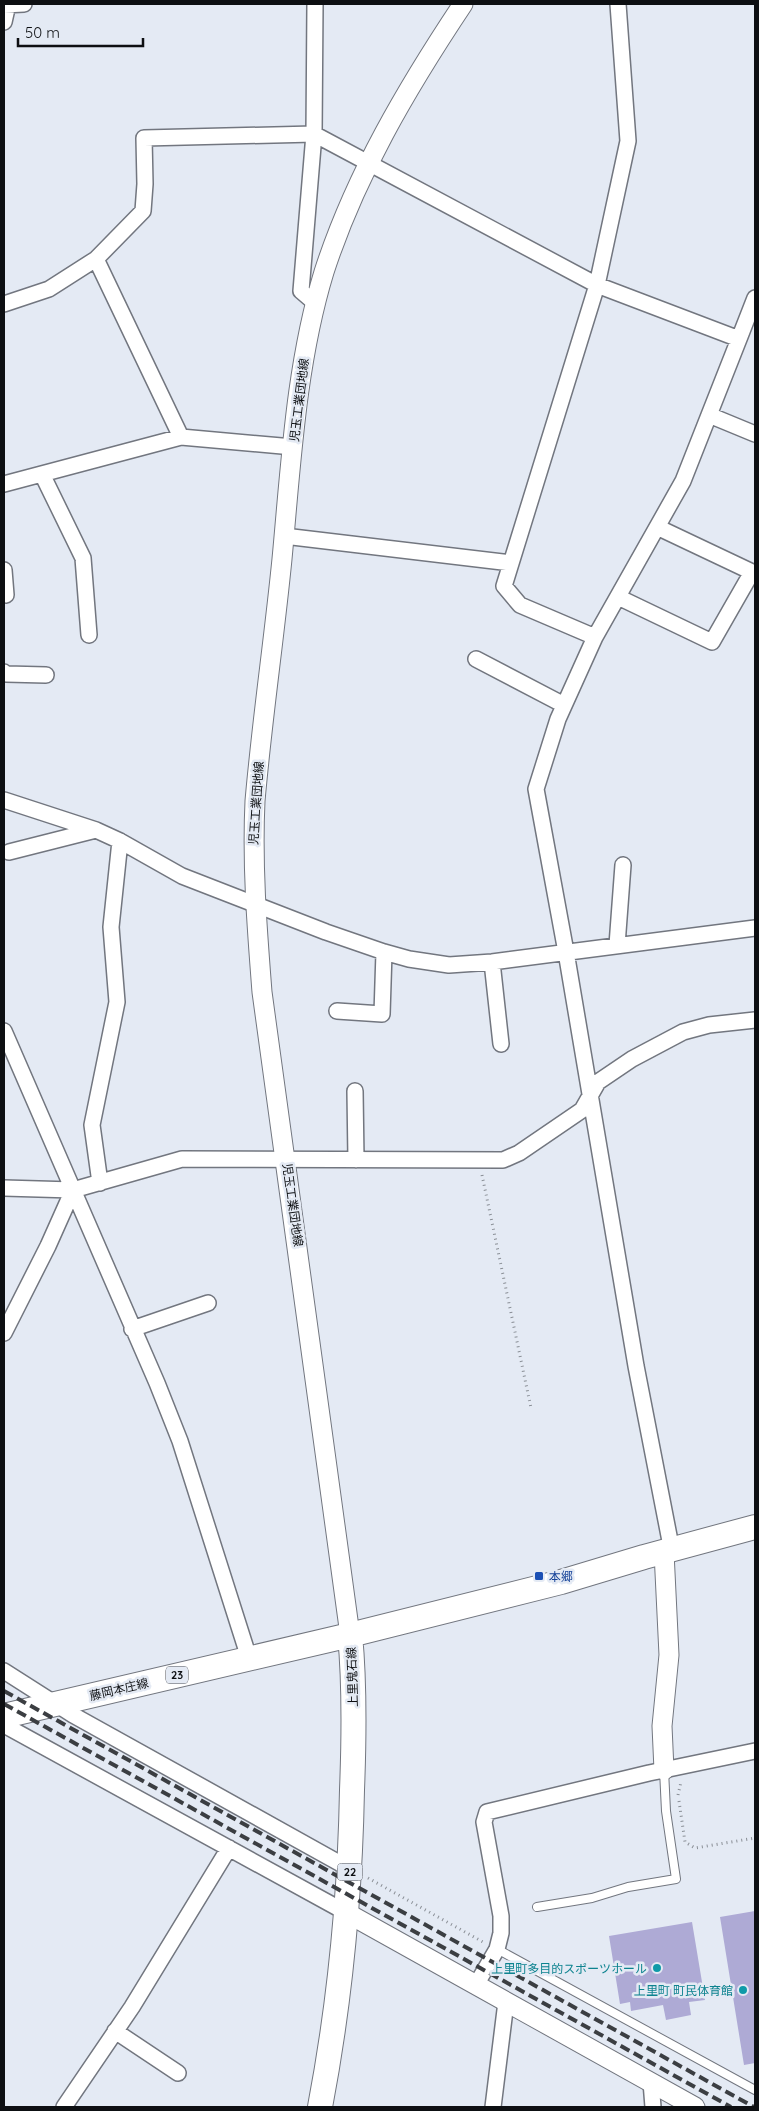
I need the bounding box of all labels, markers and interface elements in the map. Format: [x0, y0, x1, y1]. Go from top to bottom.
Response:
scale bar [18, 15, 142, 47]
text: 50 m [25, 23, 60, 42]
street label: 児玉工業団地線 [286, 357, 312, 443]
street label: 児玉工業団地線 [246, 761, 266, 845]
street label: 児玉工業団地線 [280, 1162, 306, 1248]
place label: 本郷 [549, 1569, 573, 1584]
marker: 本郷 [533, 1570, 545, 1582]
street label: 上里鬼石線 [343, 1647, 361, 1707]
road number: 23 [166, 1666, 188, 1684]
street label: 藤岡本庄線 [88, 1675, 150, 1703]
road number: 22 [338, 1864, 362, 1880]
place label: 上里町多目的スポーツホール [491, 1961, 647, 1976]
marker: 上里町多目的スポーツホール [651, 1962, 663, 1974]
place label: 上里町 町民体育館 [634, 1983, 733, 1998]
marker: 上里町 町民体育館 [737, 1984, 749, 1996]

